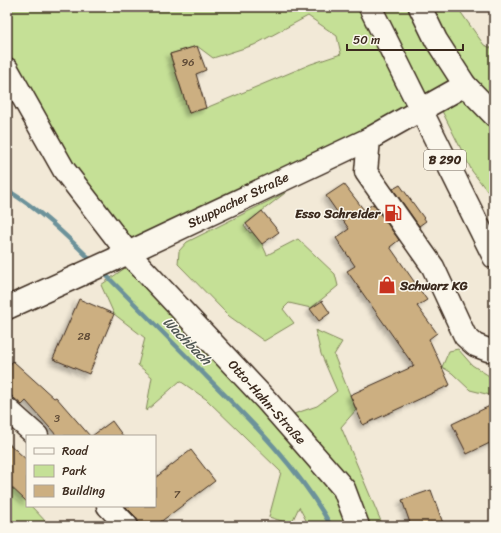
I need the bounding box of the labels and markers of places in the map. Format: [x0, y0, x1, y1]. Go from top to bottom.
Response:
place label: Esso Schreider [295, 202, 382, 225]
fuel station icon: Esso Schreider [383, 203, 403, 223]
place label: Schwarz KG [399, 274, 468, 297]
shop icon: Schwarz KG [377, 275, 397, 295]

